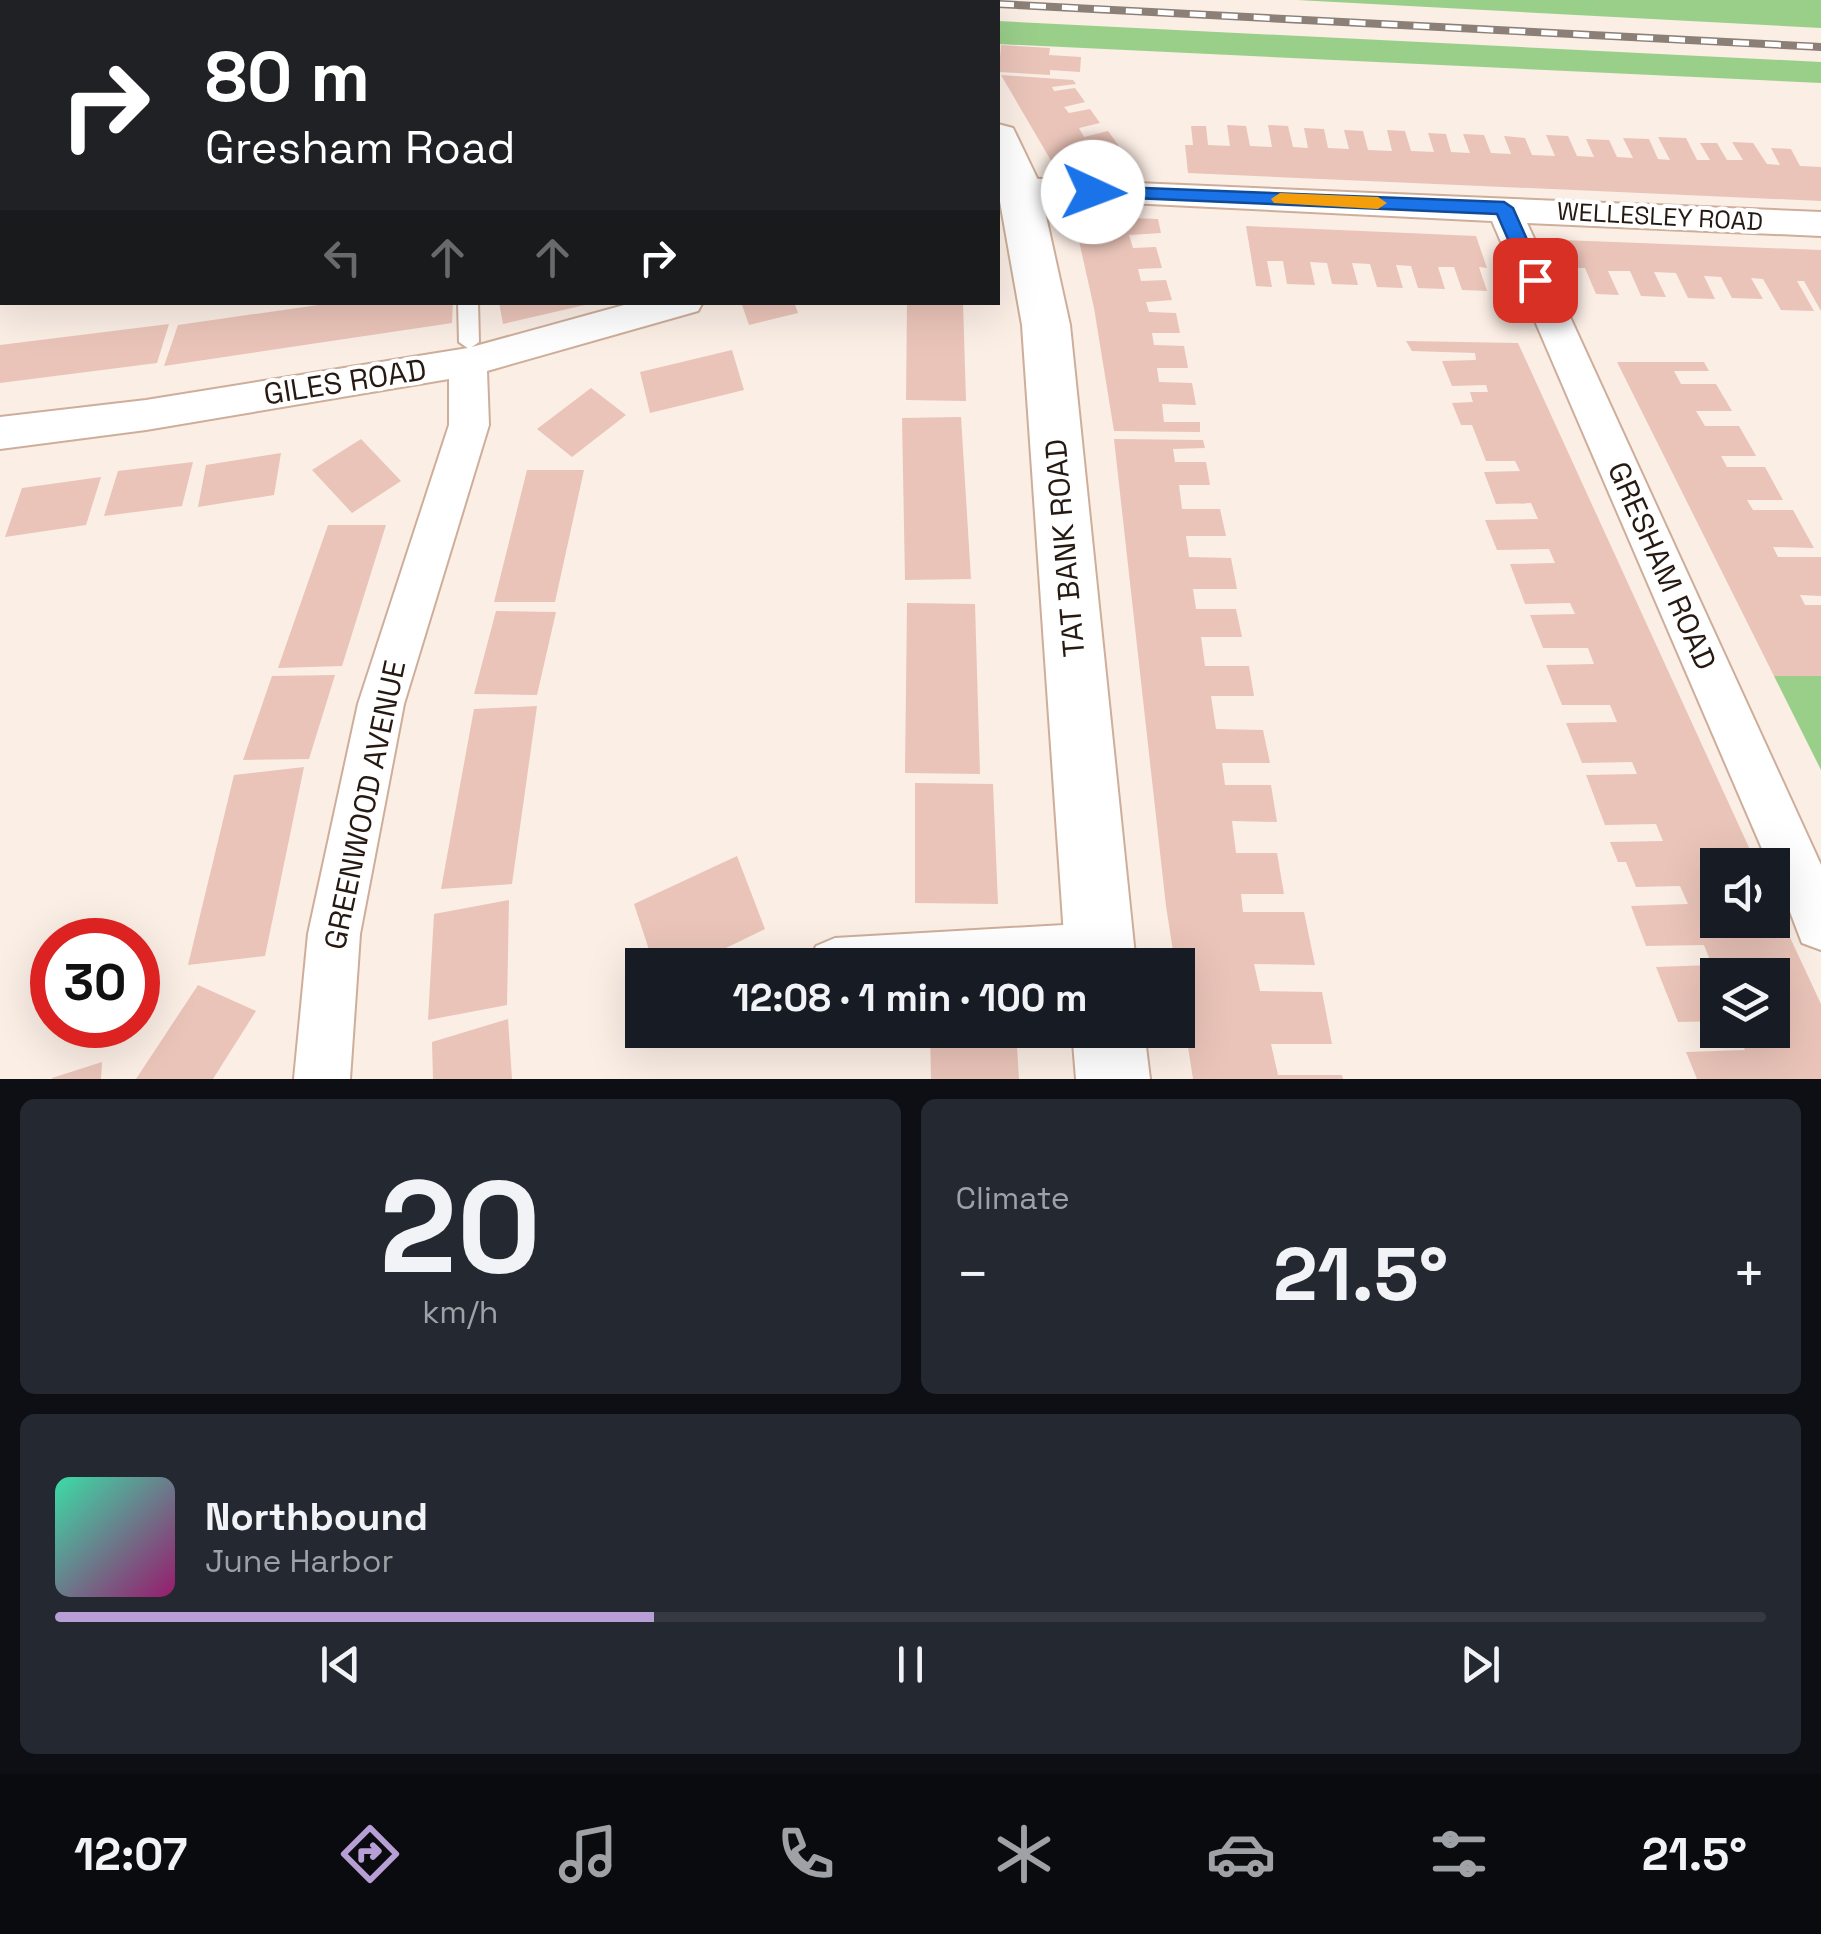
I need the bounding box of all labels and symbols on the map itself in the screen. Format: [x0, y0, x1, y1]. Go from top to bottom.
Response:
position arrow [1041, 140, 1145, 244]
street label: WELLESLEY ROAD [1556, 195, 1764, 237]
pin [1493, 238, 1578, 323]
street label: GILES ROAD [261, 349, 429, 414]
street label: TAT BANK ROAD [1036, 437, 1093, 659]
street label: GRESHAM ROAD [1599, 456, 1726, 676]
street label: GREENWOOD AVENUE [315, 657, 414, 953]
speed limit sign: 30 [30, 918, 160, 1048]

